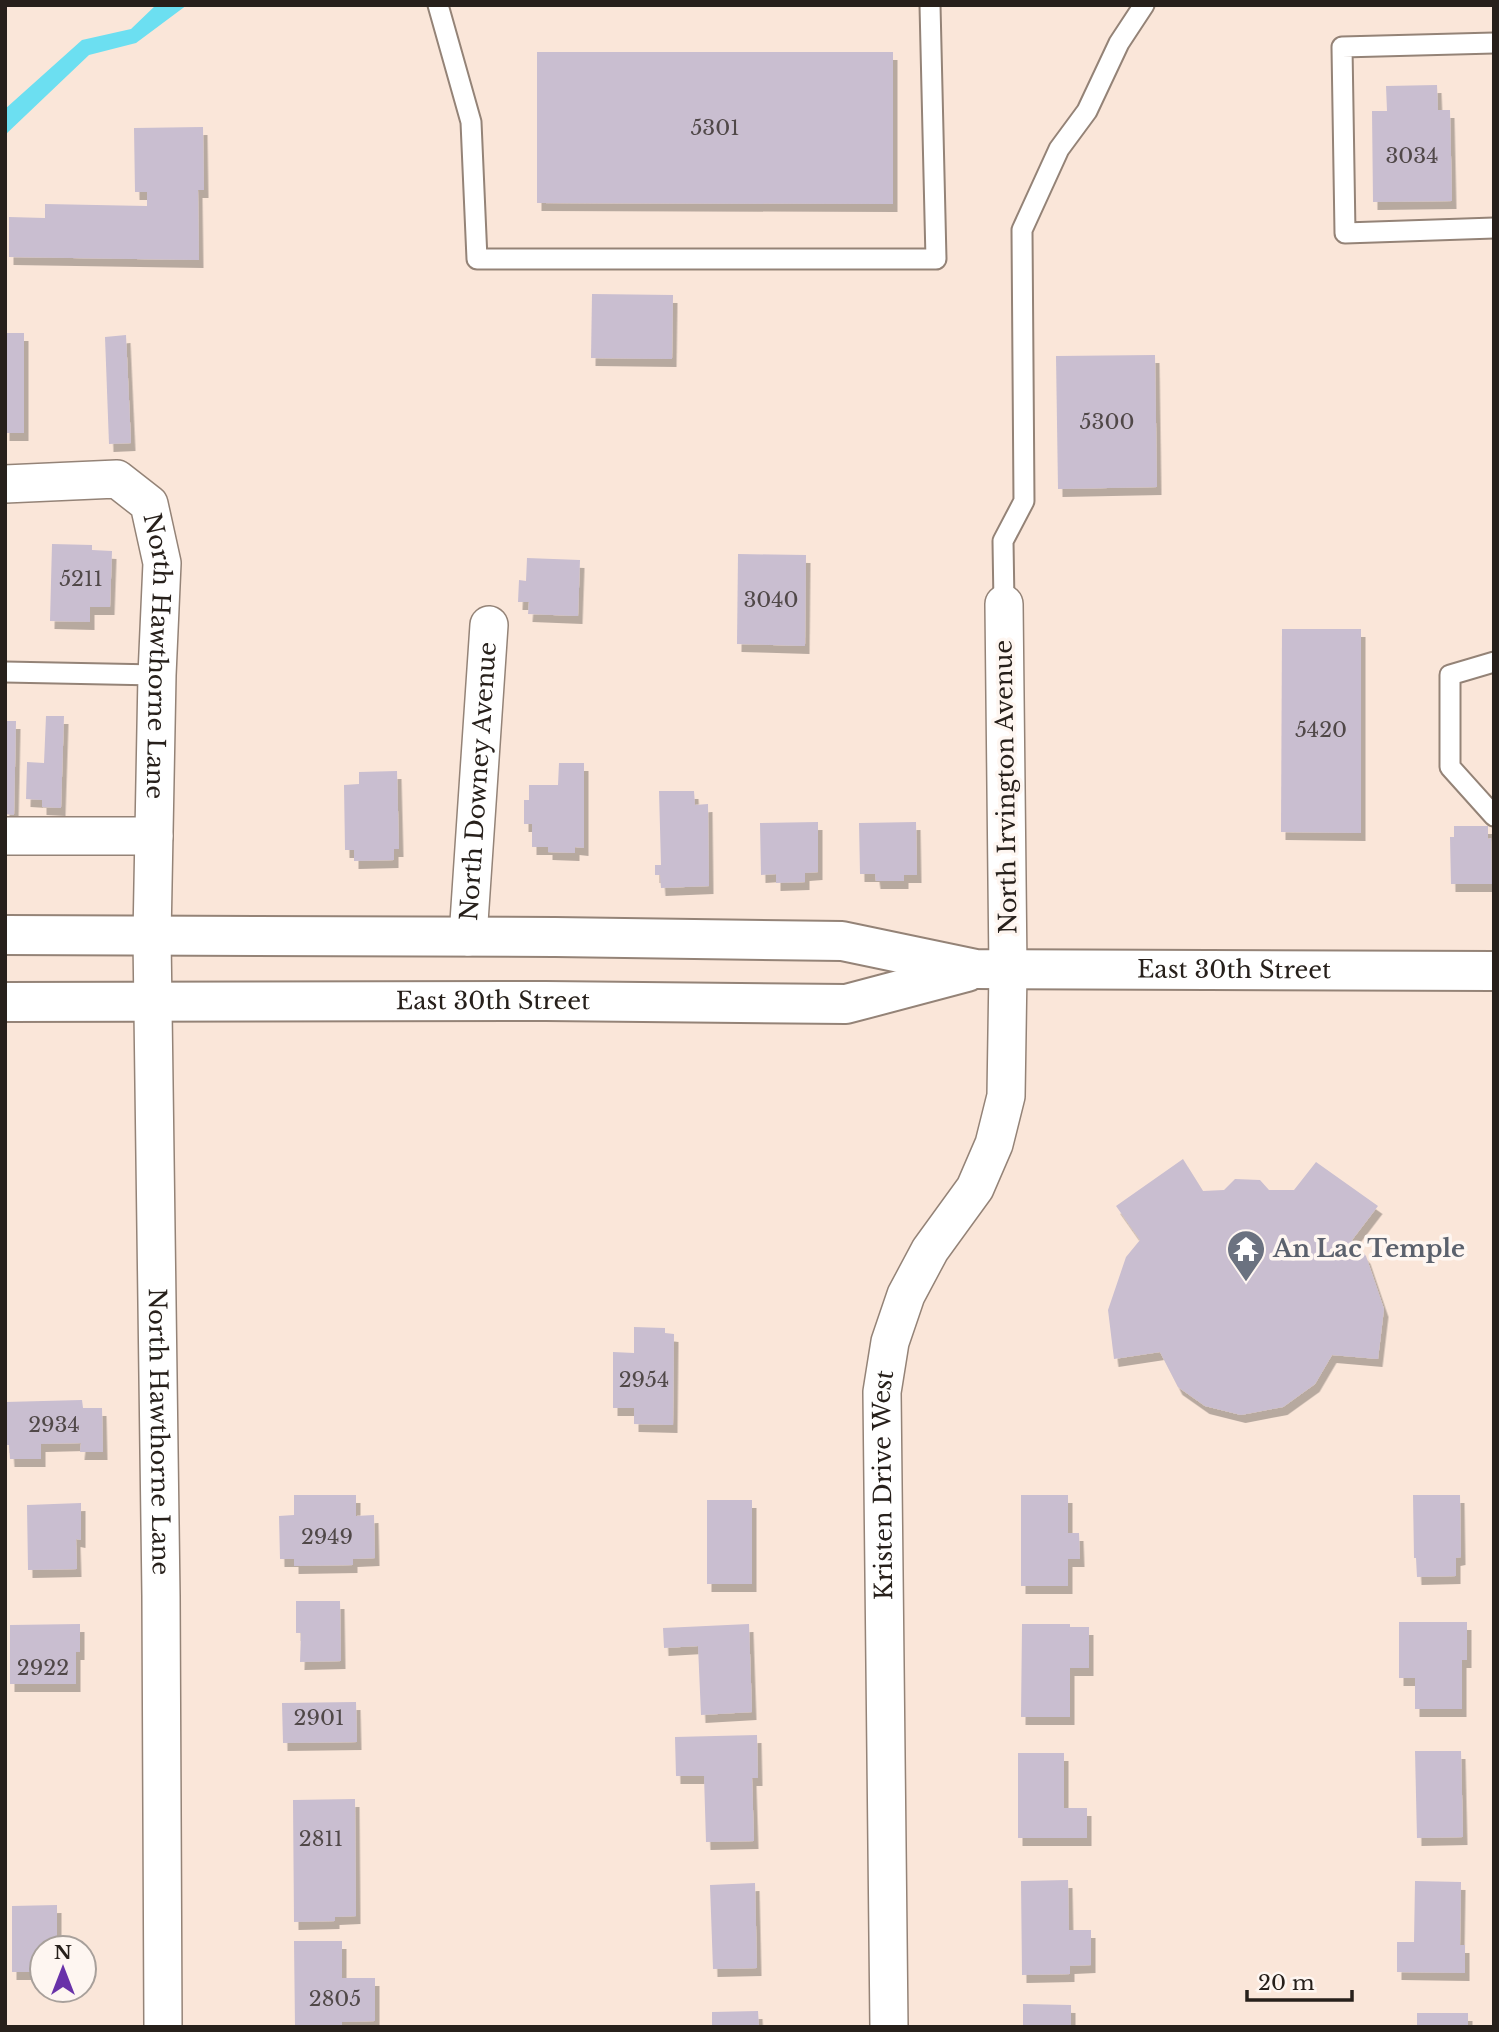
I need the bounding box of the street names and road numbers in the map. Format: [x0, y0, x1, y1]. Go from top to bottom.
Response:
street label: North Hawthorne Lane [137, 510, 177, 800]
street label: North Irvington Avenue [988, 640, 1023, 934]
street label: North Downey Avenue [454, 641, 502, 922]
street label: East 30th Street [1137, 955, 1331, 984]
street label: East 30th Street [396, 986, 590, 1015]
street label: North Hawthorne Lane [143, 1288, 176, 1575]
street label: Kristen Drive West [867, 1368, 899, 1600]

